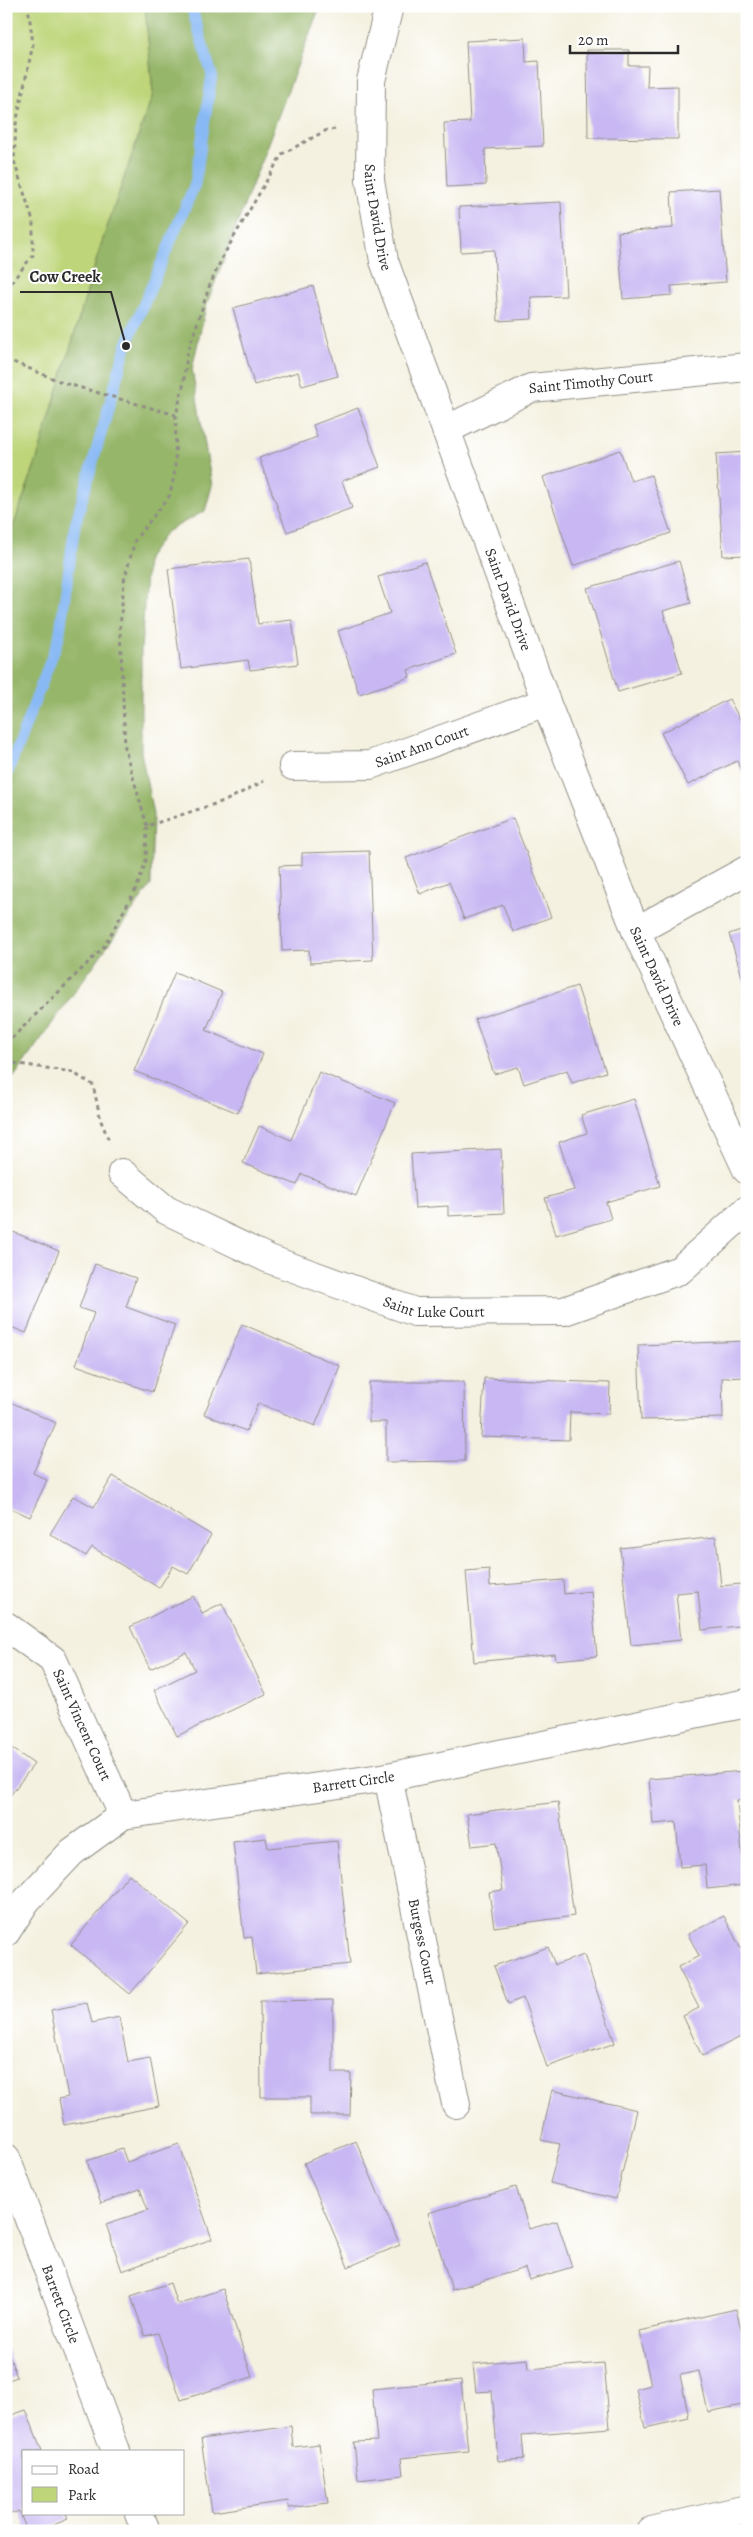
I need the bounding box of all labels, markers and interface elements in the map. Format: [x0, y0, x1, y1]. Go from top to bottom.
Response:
scale bar [570, 22, 678, 54]
text: 20 m [578, 30, 609, 50]
street label: Saint David Drive [360, 164, 397, 274]
callout: Cow Creek [20, 261, 111, 292]
text: Cow Creek [29, 266, 101, 288]
street label: Saint Timothy Court [528, 366, 654, 398]
street label: Saint David Drive [480, 545, 536, 654]
street label: Saint Ann Court [372, 720, 472, 772]
street label: Saint David Drive [625, 923, 689, 1030]
street label: Saint Luke Court [380, 1291, 485, 1322]
street label: Saint Vincent Court [48, 1666, 116, 1784]
street label: Barrett Circle [311, 1766, 397, 1798]
street label: Burgess Court [404, 1897, 441, 1986]
street label: Barrett Circle [37, 2262, 85, 2347]
legend [22, 2450, 185, 2514]
text: Road [68, 2459, 100, 2479]
text: Park [68, 2485, 97, 2505]

